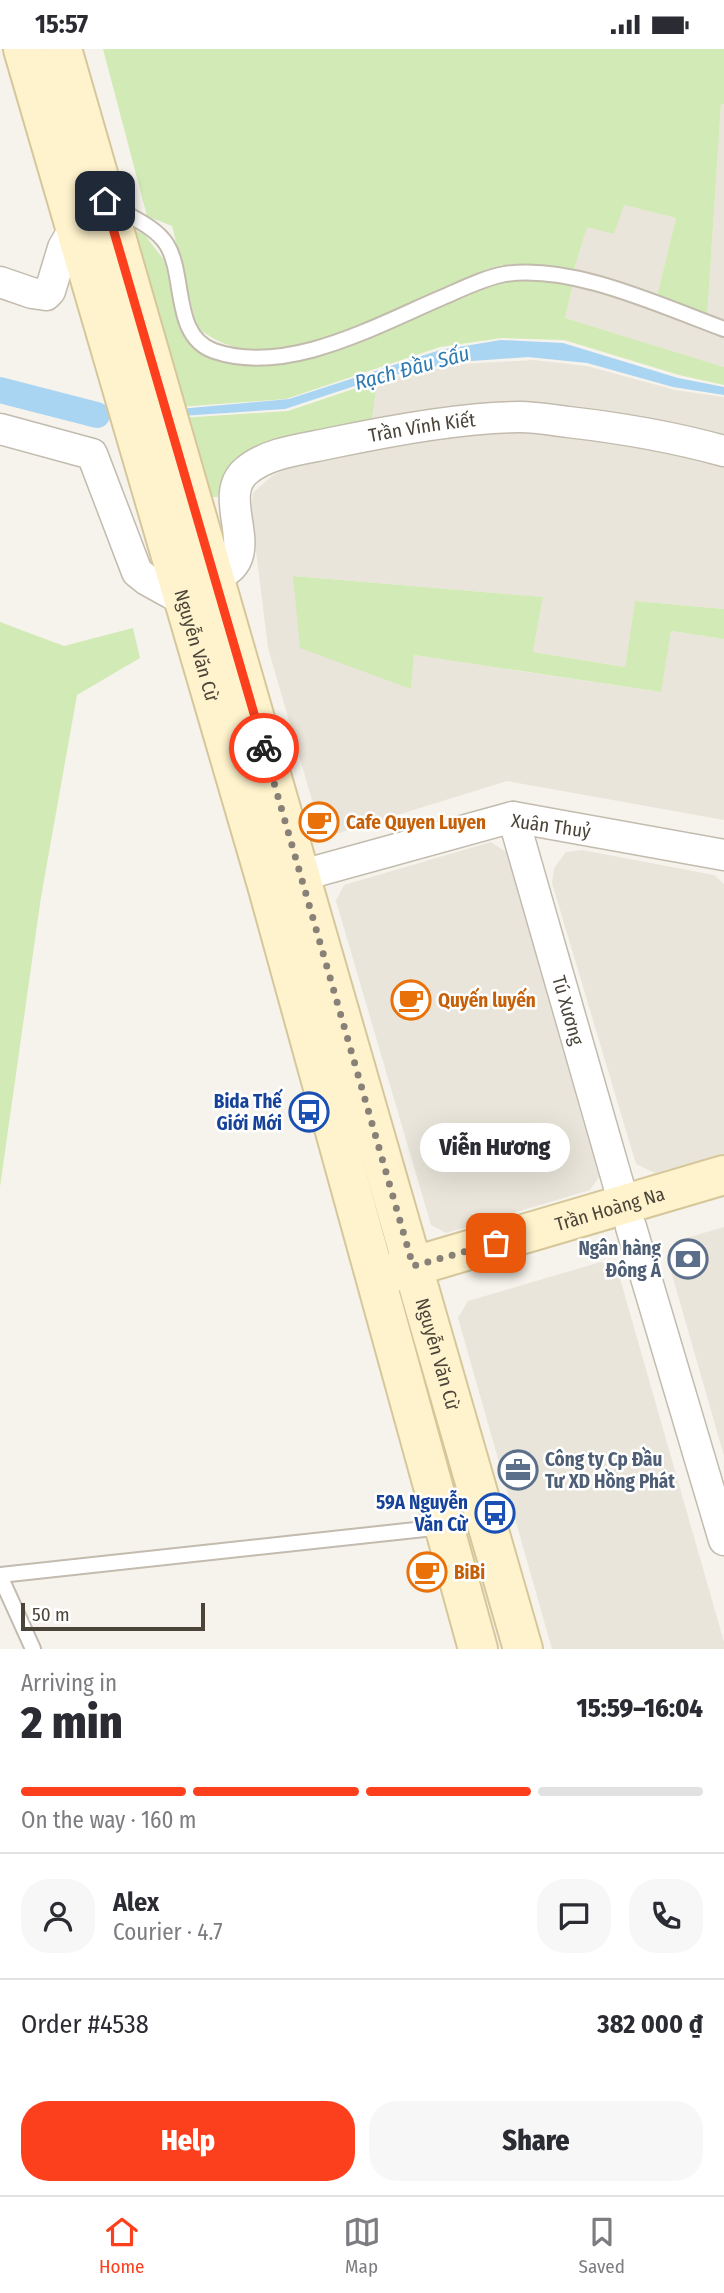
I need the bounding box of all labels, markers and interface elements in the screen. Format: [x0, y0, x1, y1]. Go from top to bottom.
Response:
text: 15:57 [35, 9, 88, 40]
pin [75, 171, 135, 231]
icon: home [86, 182, 124, 220]
water label: Rạch Đầu Sấu [352, 340, 472, 396]
street label: Trần Vĩnh Kiết [367, 408, 477, 447]
street label: Nguyễn Văn Cừ [170, 587, 224, 704]
courier [229, 713, 299, 783]
icon: bike [245, 729, 283, 767]
cafe icon: Cafe Quyen Luyen [298, 801, 340, 843]
street label: Xuân Thuỷ [510, 809, 593, 843]
place label: Cafe Quyen Luyen [346, 811, 486, 834]
street label: Tú Xương [548, 973, 589, 1048]
cafe icon: Quyến luyến [390, 979, 432, 1021]
place label: Quyến luyến [438, 987, 536, 1012]
place label: Bida Thế Giới Mới [214, 1088, 283, 1135]
bus stop icon: Bida Thế Giới Mới [288, 1091, 330, 1133]
callout: Viễn Hương [421, 1124, 571, 1173]
text: Viễn Hương [440, 1133, 550, 1161]
street label: Trần Hoàng Na [552, 1182, 667, 1236]
pin [466, 1213, 526, 1273]
icon: bag [477, 1224, 515, 1262]
place label: Ngân hàng Đông Á [578, 1237, 662, 1282]
bank icon: Ngân hàng Đông Á [667, 1238, 709, 1280]
street label: Nguyễn Văn Cừ [411, 1295, 465, 1413]
place label: Công ty Cp Đầu Tư XD Hồng Phát [545, 1446, 675, 1493]
office icon: Công ty Cp Đầu Tư XD Hồng Phát [497, 1449, 539, 1491]
place label: 59A Nguyễn Văn Cừ [376, 1489, 469, 1536]
bus stop icon: 59A Nguyễn Văn Cừ [474, 1492, 516, 1534]
cafe icon: BiBi [406, 1551, 448, 1593]
place label: BiBi [454, 1561, 485, 1584]
scale bar [21, 1600, 205, 1632]
text: 50 m [32, 1603, 70, 1626]
text: Arriving in [21, 1669, 117, 1697]
text: 15:59–16:04 [576, 1693, 703, 1724]
text: 2 min [21, 1695, 123, 1750]
text: On the way · 160 m [21, 1806, 196, 1834]
button: person [21, 1879, 95, 1953]
button: chat [537, 1879, 611, 1953]
button: phone [629, 1879, 703, 1953]
text: Alex [113, 1887, 159, 1918]
text: Courier · 4.7 [113, 1918, 223, 1946]
text: Order #4538 [21, 2009, 149, 2040]
text: 382 000 ₫ [597, 2009, 703, 2040]
button: Help [21, 2101, 355, 2181]
button: Share [369, 2101, 703, 2181]
tab: Home [99, 2213, 145, 2278]
tab: Map [343, 2213, 381, 2278]
tab: Saved [579, 2213, 625, 2278]

